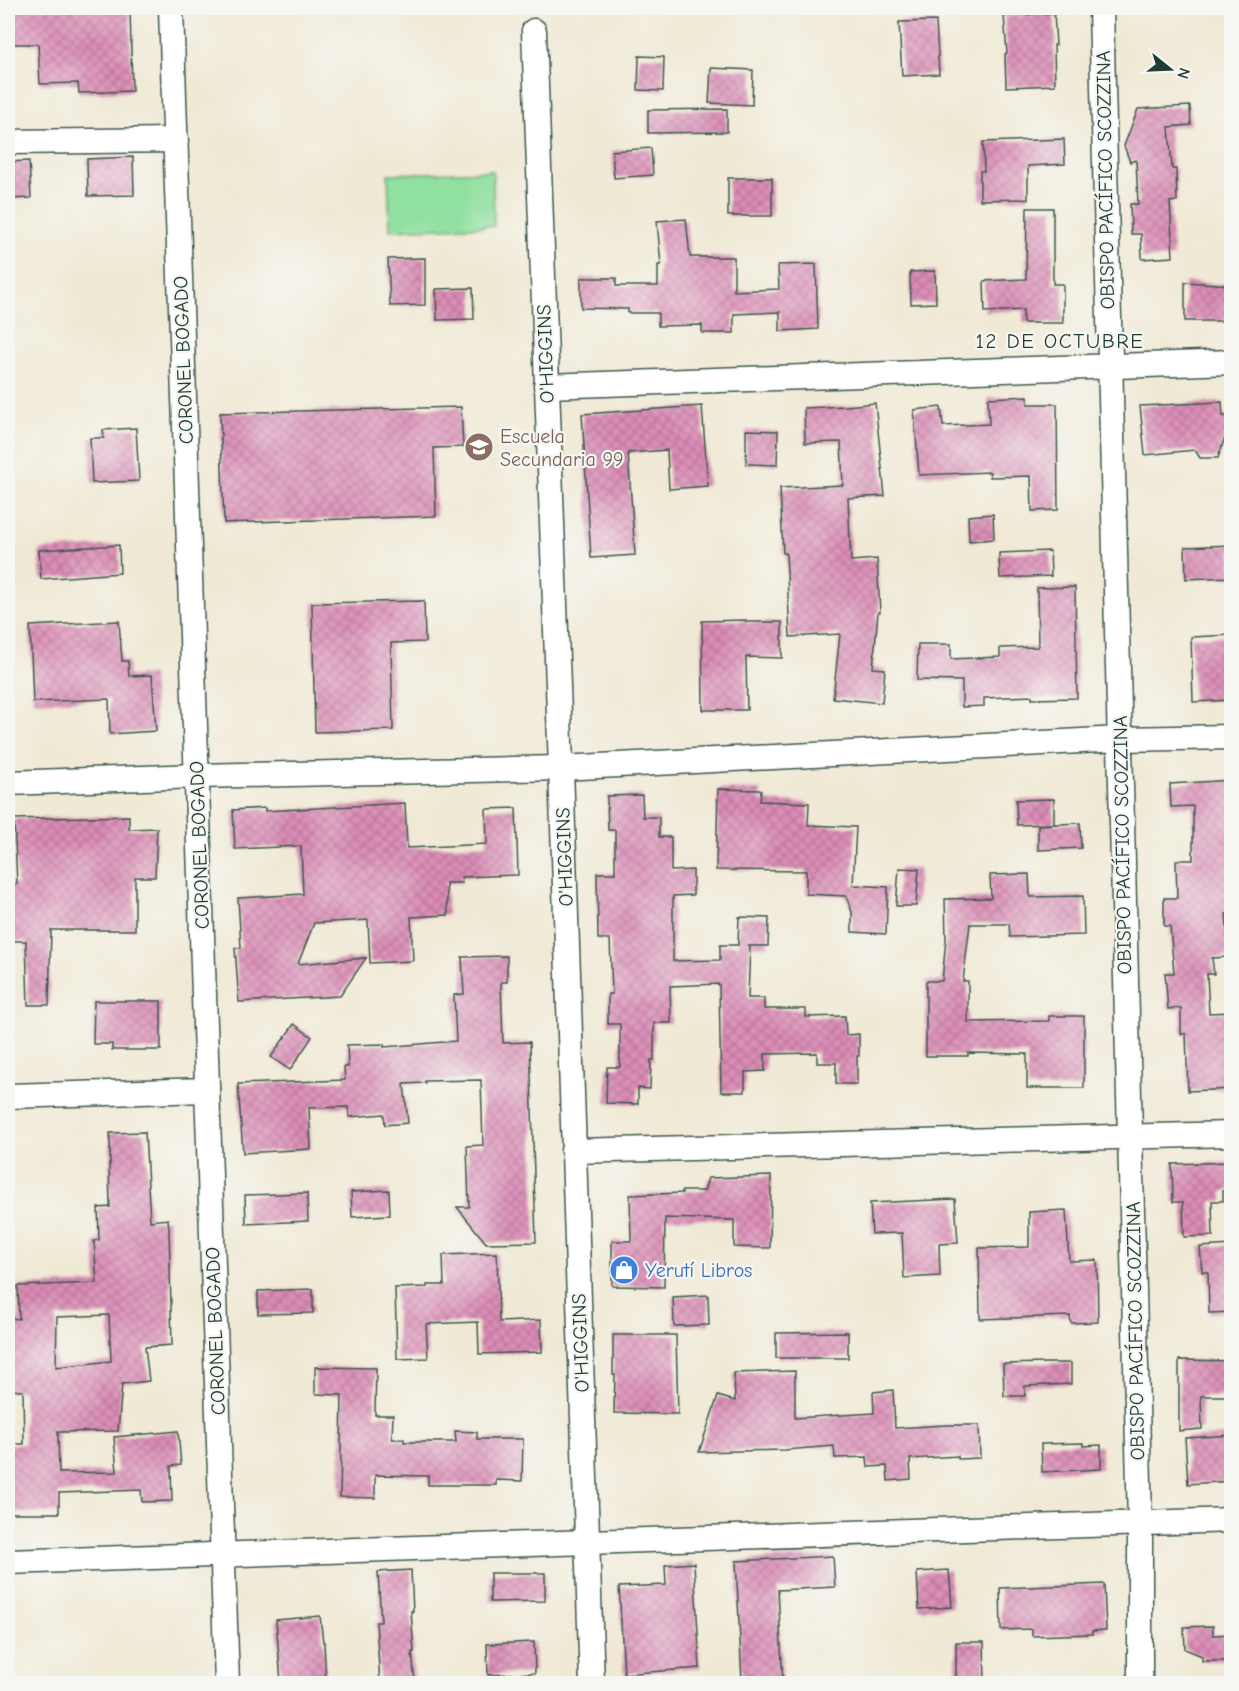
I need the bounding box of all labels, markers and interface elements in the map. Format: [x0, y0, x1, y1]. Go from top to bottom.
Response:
north arrow [1140, 39, 1200, 99]
street label: OBISPO PACÍFICO SCOZZINA [1092, 50, 1119, 310]
text: N [1173, 66, 1193, 81]
street label: CORONEL BOGADO [169, 275, 198, 445]
street label: O'HIGGINS [532, 304, 559, 404]
district label: 12 DE OCTUBRE [976, 329, 1144, 353]
place label: Escuela Secundaria 99 [500, 425, 624, 471]
school or university icon: Escuela Secundaria 99 [463, 431, 495, 463]
street label: OBISPO PACÍFICO SCOZZINA [1109, 715, 1136, 975]
street label: CORONEL BOGADO [185, 760, 214, 930]
street label: O'HIGGINS [551, 807, 578, 907]
street label: OBISPO PACÍFICO SCOZZINA [1122, 1201, 1149, 1461]
street label: CORONEL BOGADO [201, 1246, 230, 1416]
shop icon: Yerutí Libros [608, 1254, 640, 1286]
place label: Yerutí Libros [645, 1259, 752, 1282]
street label: O'HIGGINS [567, 1293, 594, 1393]

